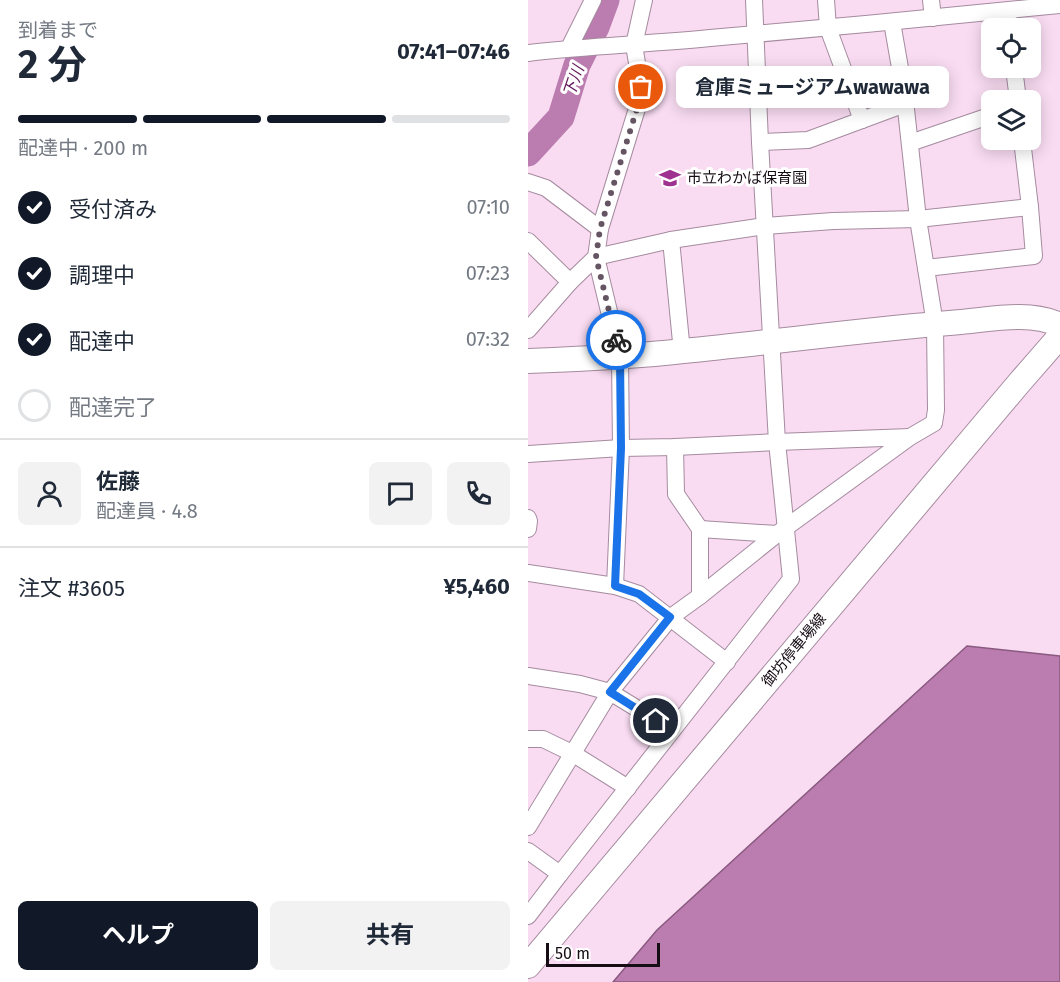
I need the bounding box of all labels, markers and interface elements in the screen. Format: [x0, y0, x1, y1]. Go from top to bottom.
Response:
text: 到着まで [18, 18, 98, 42]
map controls [981, 18, 1041, 150]
button: locate [981, 18, 1041, 78]
text: 07:41–07:46 [397, 38, 510, 65]
text: 2 分 [18, 42, 86, 88]
water label: 下川 [559, 61, 588, 99]
pin [615, 61, 666, 112]
callout: 倉庫ミュージアムwawawa [677, 66, 950, 108]
icon: bag [624, 70, 657, 103]
text: 倉庫ミュージアムwawawa [695, 75, 930, 99]
button: layers [981, 90, 1041, 150]
text: 配達中 · 200 m [18, 136, 148, 160]
school or university icon: 市立わかば保育園 [658, 166, 682, 190]
place label: 市立わかば保育園 [687, 169, 807, 187]
icon: check [18, 191, 51, 224]
text: 07:10 [467, 195, 510, 219]
text: 受付済み [69, 196, 157, 223]
icon: check [18, 257, 51, 290]
text: 07:23 [466, 261, 510, 285]
text: 調理中 [69, 262, 135, 289]
courier [586, 310, 646, 370]
icon: check [18, 323, 51, 356]
icon: bike [600, 324, 633, 357]
text: 07:32 [466, 327, 510, 351]
text: 配達中 [69, 328, 135, 355]
text: 配達完了 [69, 394, 157, 421]
button: person [18, 462, 81, 525]
button: chat [369, 462, 432, 525]
button: phone [447, 462, 510, 525]
text: 佐藤 [96, 468, 140, 495]
text: 配達員 · 4.8 [96, 499, 198, 523]
text: ¥5,460 [443, 573, 510, 600]
text: 注文 #3605 [18, 575, 125, 602]
street label: 御坊停車場線 [758, 610, 830, 690]
pin [630, 695, 681, 746]
icon: home [639, 704, 672, 737]
button: ヘルプ [18, 901, 258, 970]
button: 共有 [270, 901, 510, 970]
scale bar [546, 940, 660, 968]
text: 50 m [555, 944, 590, 963]

